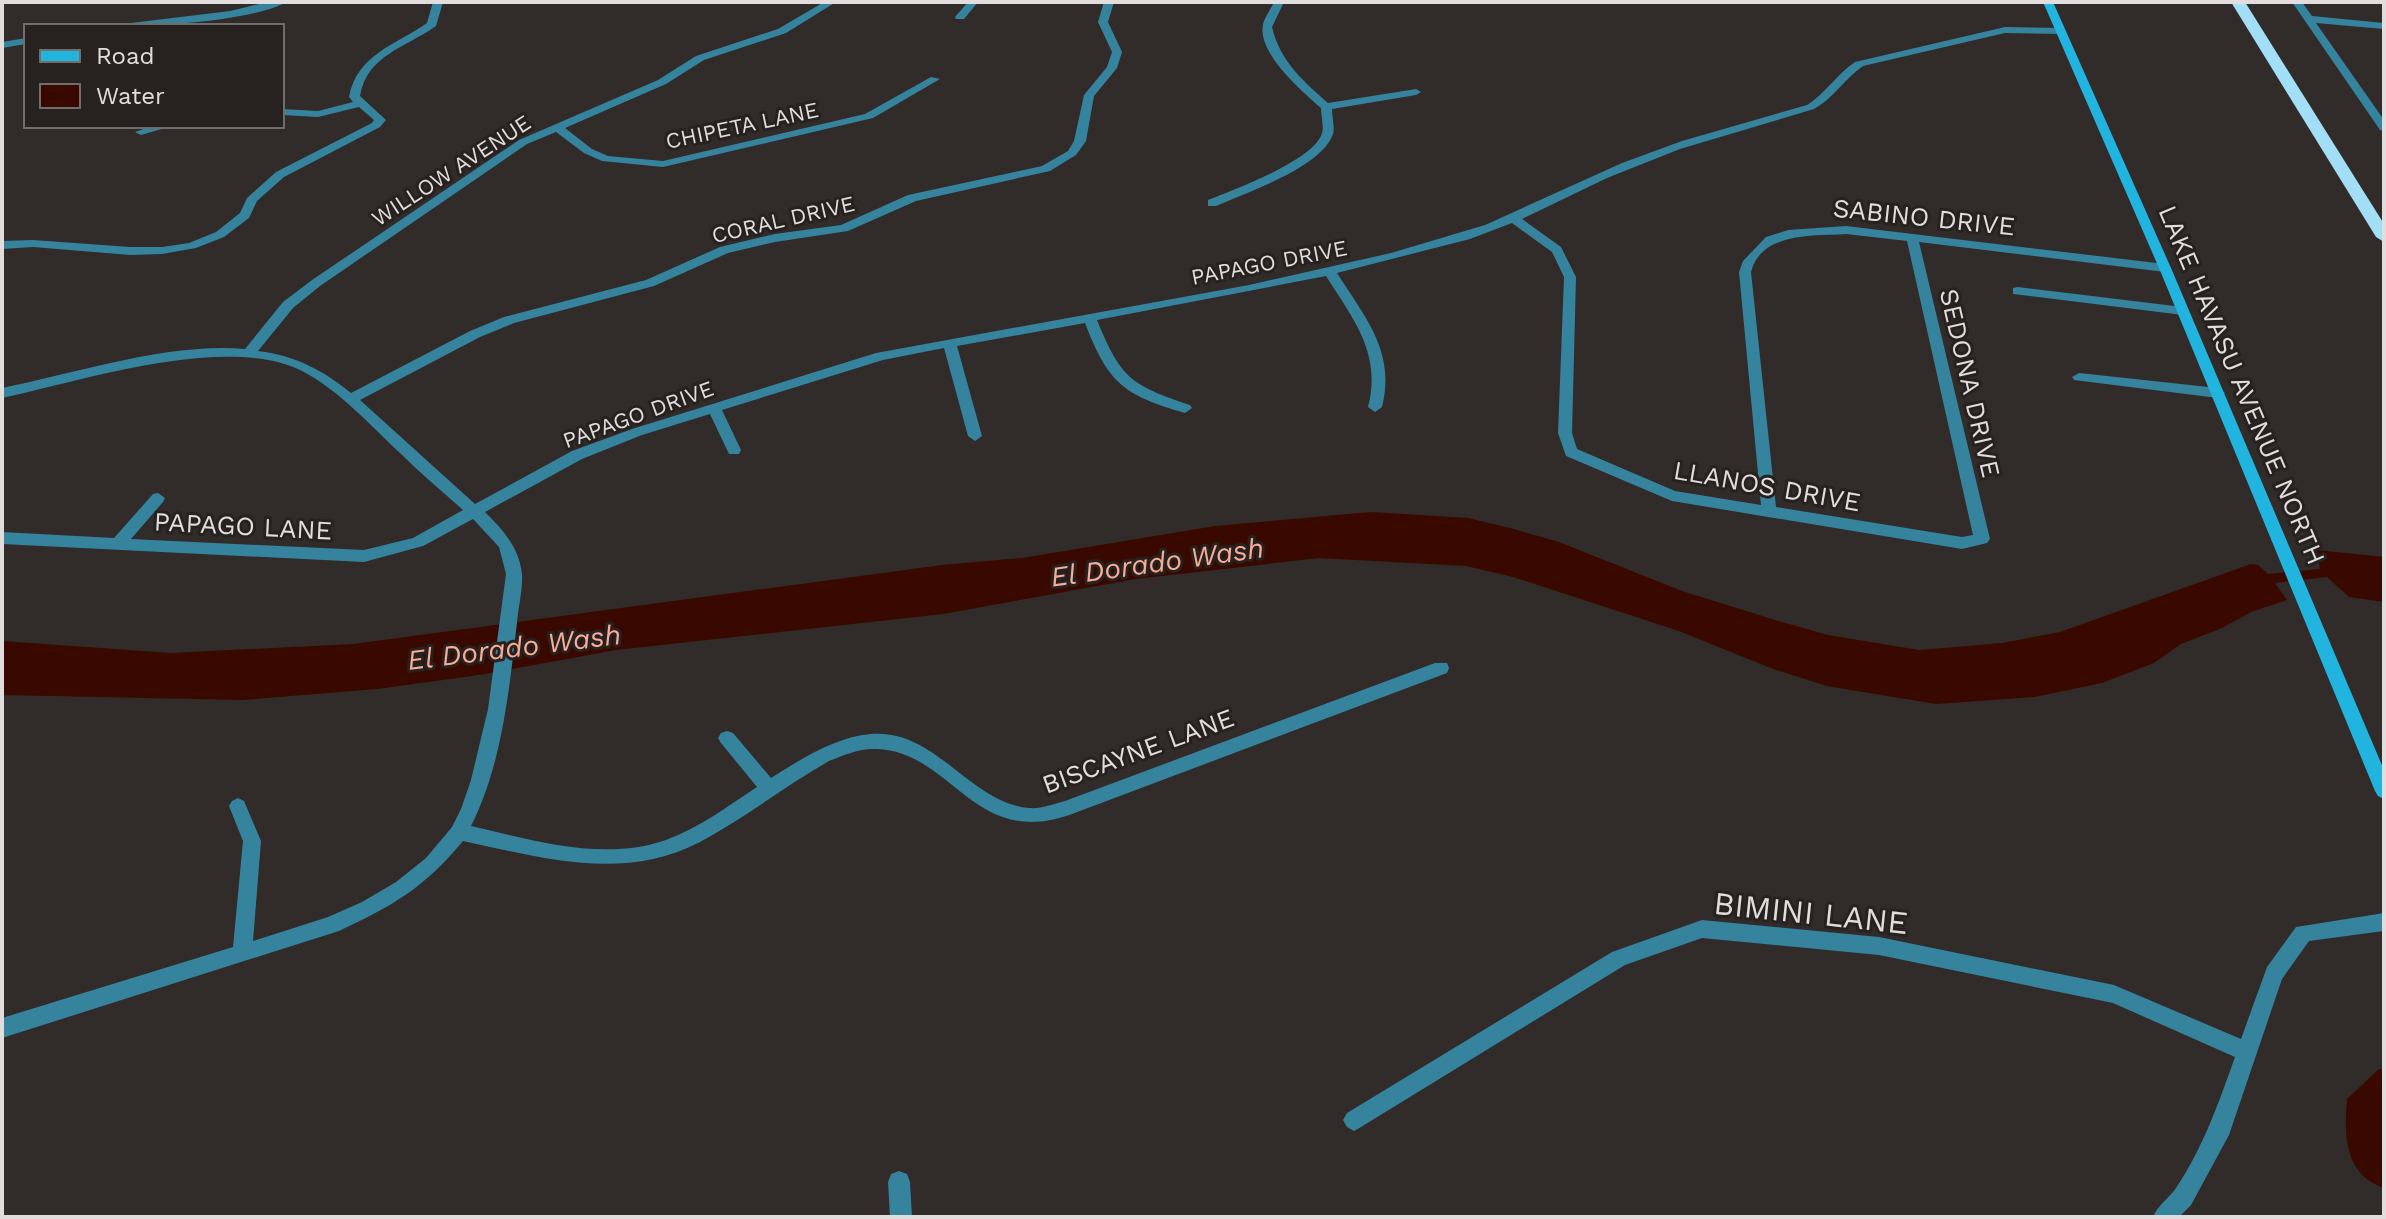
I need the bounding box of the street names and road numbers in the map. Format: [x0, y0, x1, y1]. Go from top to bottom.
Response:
street label: CHIPETA LANE [663, 97, 821, 154]
street label: WILLOW AVENUE [367, 110, 535, 231]
street label: CORAL DRIVE [709, 191, 857, 248]
street label: SABINO DRIVE [1832, 193, 2016, 241]
street label: LAKE HAVASU AVENUE NORTH [2153, 201, 2331, 569]
street label: PAPAGO DRIVE [1189, 235, 1349, 290]
street label: SEDONA DRIVE [1934, 286, 2006, 480]
street label: PAPAGO DRIVE [559, 376, 717, 453]
street label: LLANOS DRIVE [1671, 455, 1863, 517]
street label: PAPAGO LANE [153, 506, 333, 546]
street label: BISCAYNE LANE [1038, 702, 1238, 800]
street label: BIMINI LANE [1712, 884, 1910, 942]

